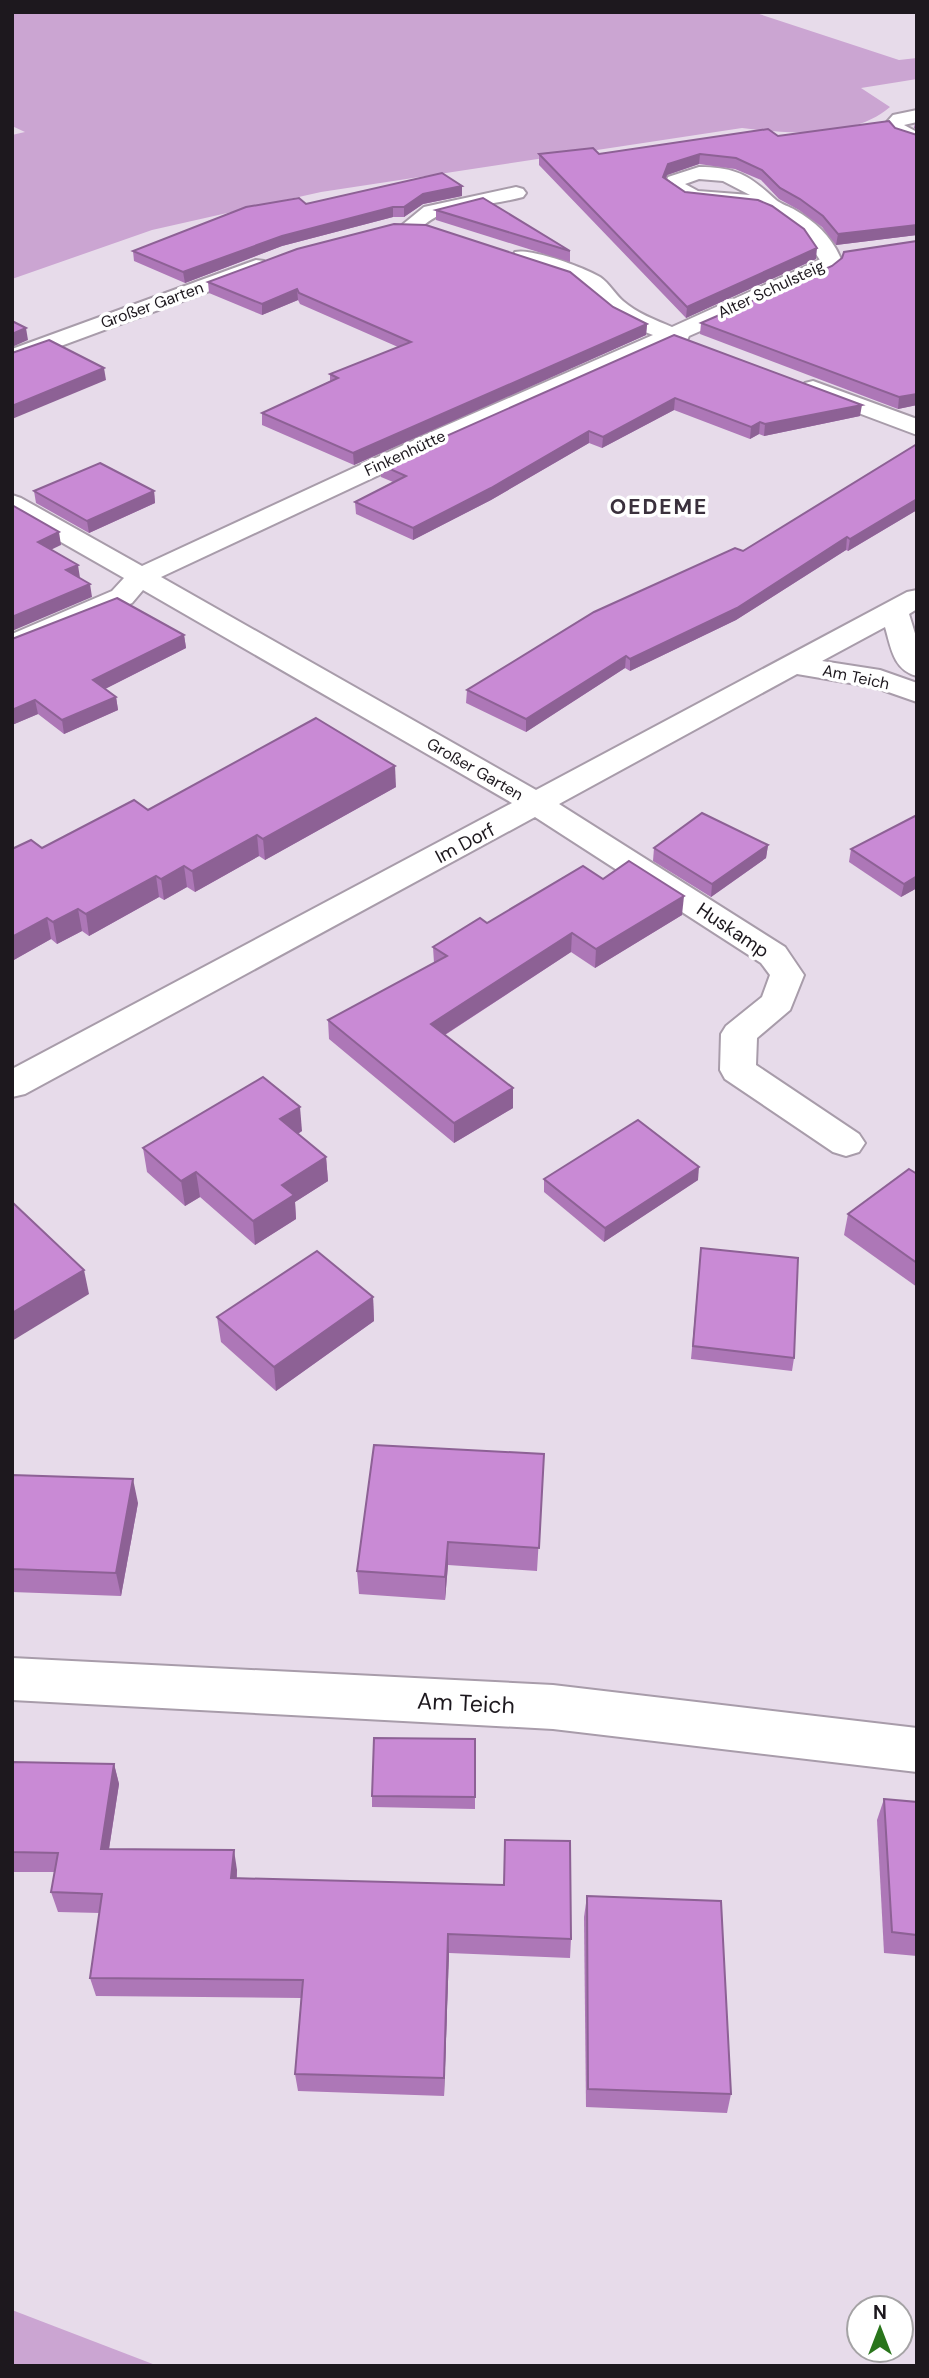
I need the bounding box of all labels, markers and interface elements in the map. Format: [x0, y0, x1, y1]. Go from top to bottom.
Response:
street label: Alter Schulsteig [714, 255, 828, 323]
street label: Großer Garten [98, 277, 206, 333]
street label: Finkenhütte [361, 425, 449, 481]
district label: OEDEME [610, 493, 708, 521]
street label: Am Teich [821, 660, 891, 694]
street label: Großer Garten [423, 733, 527, 805]
street label: Im Dorf [431, 817, 499, 869]
street label: Huskamp [692, 897, 774, 963]
street label: Am Teich [416, 1685, 516, 1721]
north arrow [845, 2294, 915, 2364]
text: N [873, 2300, 887, 2325]

